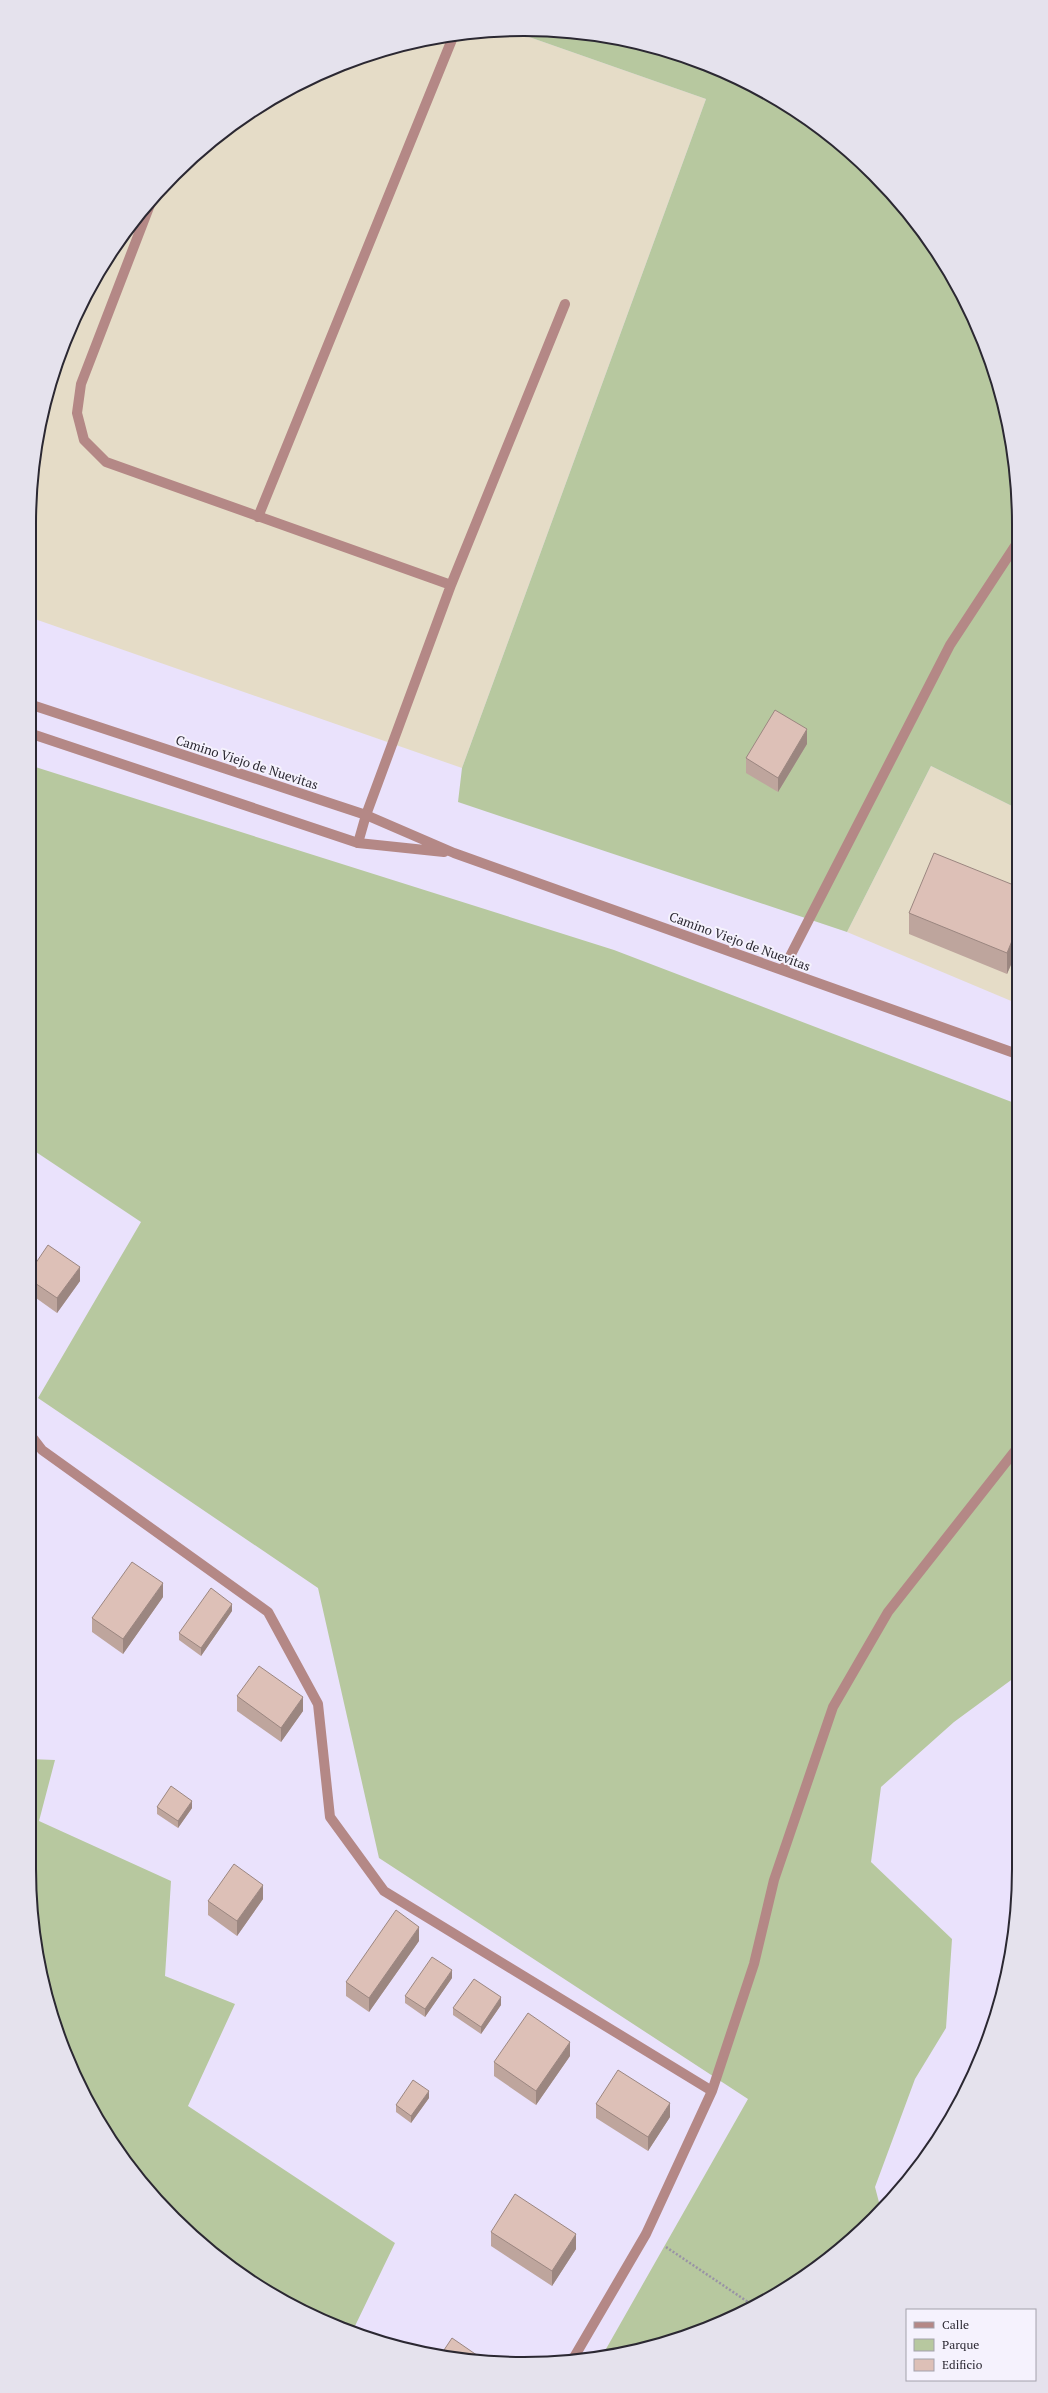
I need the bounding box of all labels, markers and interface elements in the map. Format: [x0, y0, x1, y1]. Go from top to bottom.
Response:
street label: Camino Viejo de Nuevitas [173, 730, 321, 794]
street label: Camino Viejo de Nuevitas [667, 907, 813, 975]
legend [906, 2309, 1036, 2381]
text: Calle [942, 2317, 969, 2332]
text: Parque [942, 2337, 979, 2352]
text: Edificio [942, 2357, 983, 2372]

